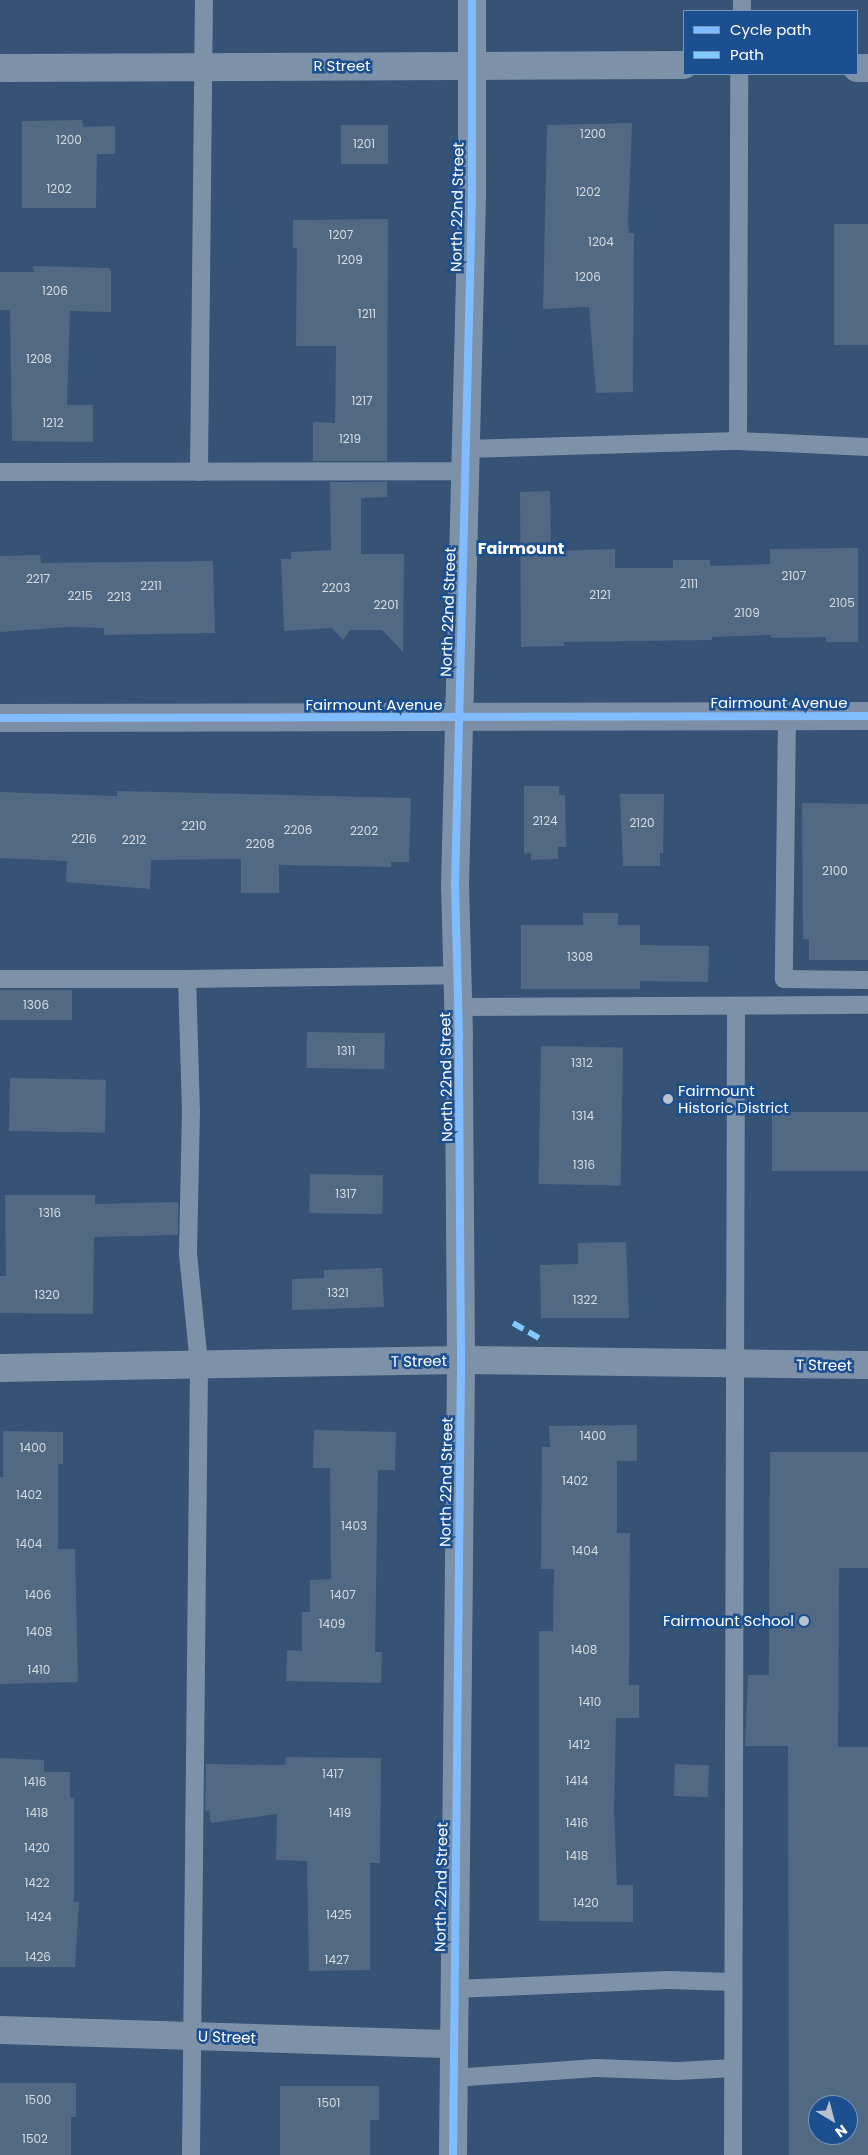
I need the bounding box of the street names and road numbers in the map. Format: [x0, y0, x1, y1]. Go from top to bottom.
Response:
street label: R Street [313, 57, 371, 75]
street label: North 22nd Street [447, 142, 467, 272]
street label: North 22nd Street [437, 547, 459, 677]
street label: Fairmount Avenue [710, 694, 848, 712]
street label: Fairmount Avenue [305, 696, 443, 714]
street label: North 22nd Street [436, 1012, 456, 1142]
street label: T Street [391, 1352, 447, 1370]
street label: T Street [796, 1356, 852, 1374]
street label: North 22nd Street [436, 1417, 456, 1547]
street label: North 22nd Street [431, 1822, 451, 1952]
street label: U Street [198, 2027, 256, 2047]

